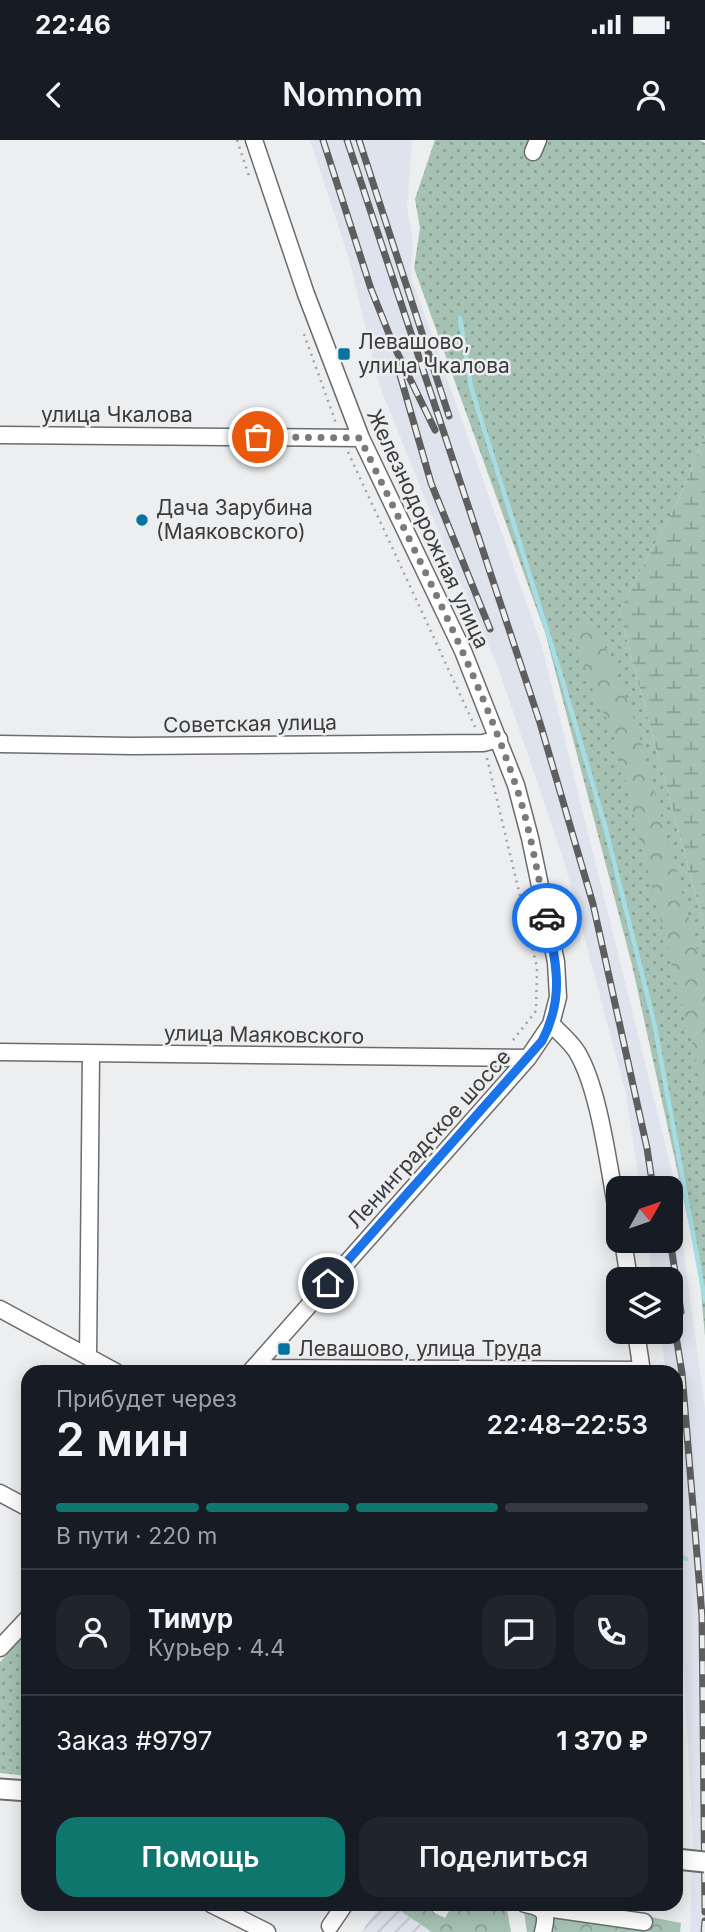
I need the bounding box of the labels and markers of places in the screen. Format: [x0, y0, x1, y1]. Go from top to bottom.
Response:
place label: Левашово, улица Чкалова [358, 329, 510, 378]
marker: Левашово, улица Чкалова [336, 346, 352, 362]
pin [228, 407, 288, 467]
place label: Дача Зарубина (Маяковского) [156, 495, 313, 544]
marker: Дача Зарубина (Маяковского) [134, 512, 150, 528]
pin [298, 1253, 358, 1313]
place label: Левашово, улица Труда [298, 1336, 542, 1361]
marker: Левашово, улица Труда [276, 1341, 292, 1357]

